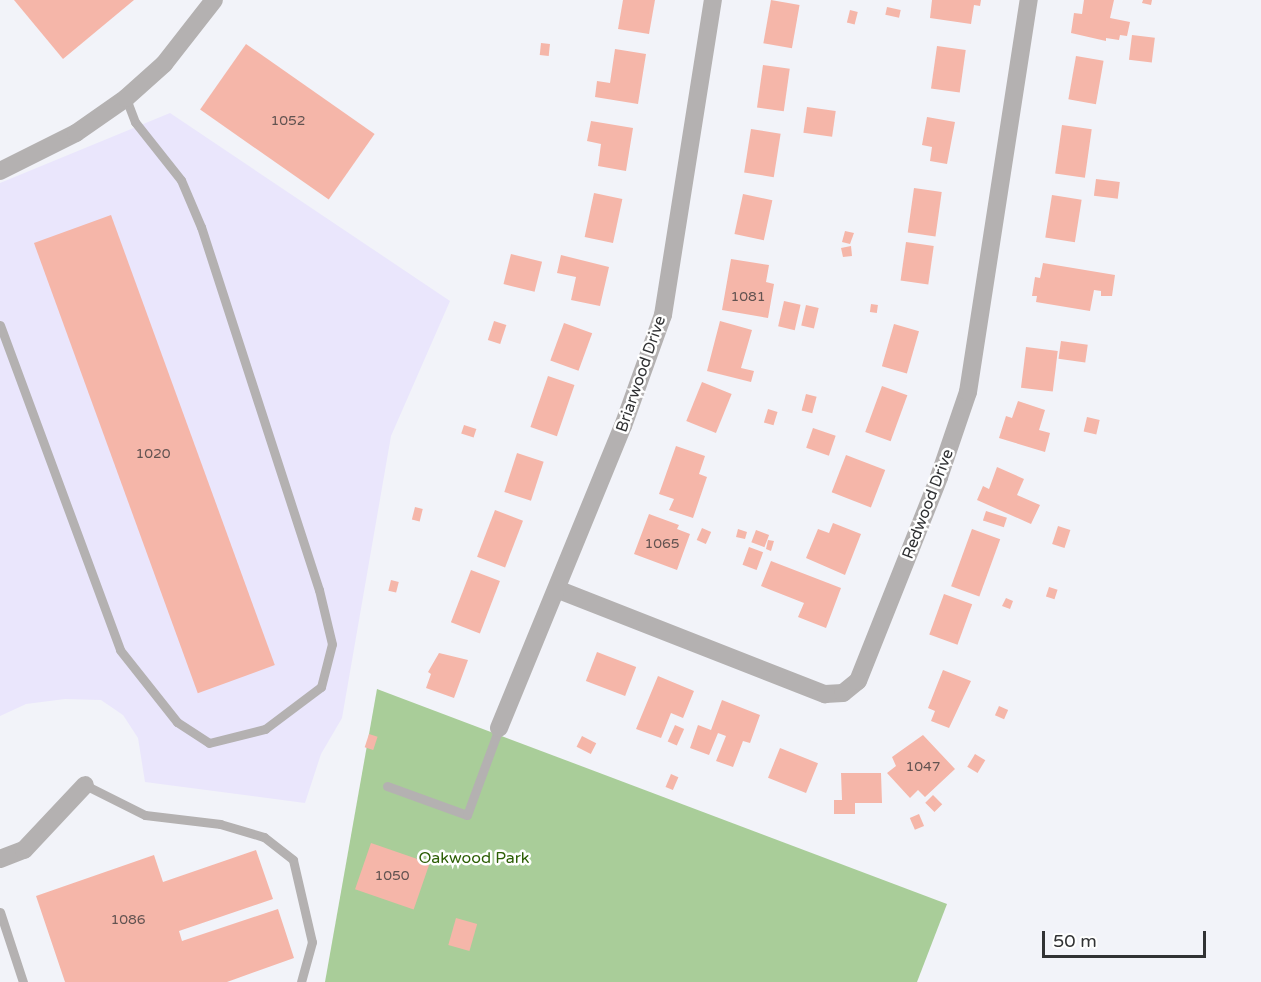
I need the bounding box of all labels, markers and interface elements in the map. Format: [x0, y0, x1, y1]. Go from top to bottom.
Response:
house number: 1052 [270, 113, 306, 129]
house number: 1081 [730, 289, 766, 305]
street label: Briarwood Drive [612, 313, 670, 435]
house number: 1020 [135, 446, 171, 462]
street label: Redwood Drive [898, 446, 958, 562]
house number: 1065 [644, 536, 680, 552]
house number: 1047 [905, 759, 941, 775]
park label: Oakwood Park [419, 848, 529, 868]
house number: 1050 [374, 868, 410, 884]
house number: 1086 [110, 912, 146, 928]
scale bar [1045, 919, 1208, 957]
text: 50 m [1053, 930, 1097, 952]

